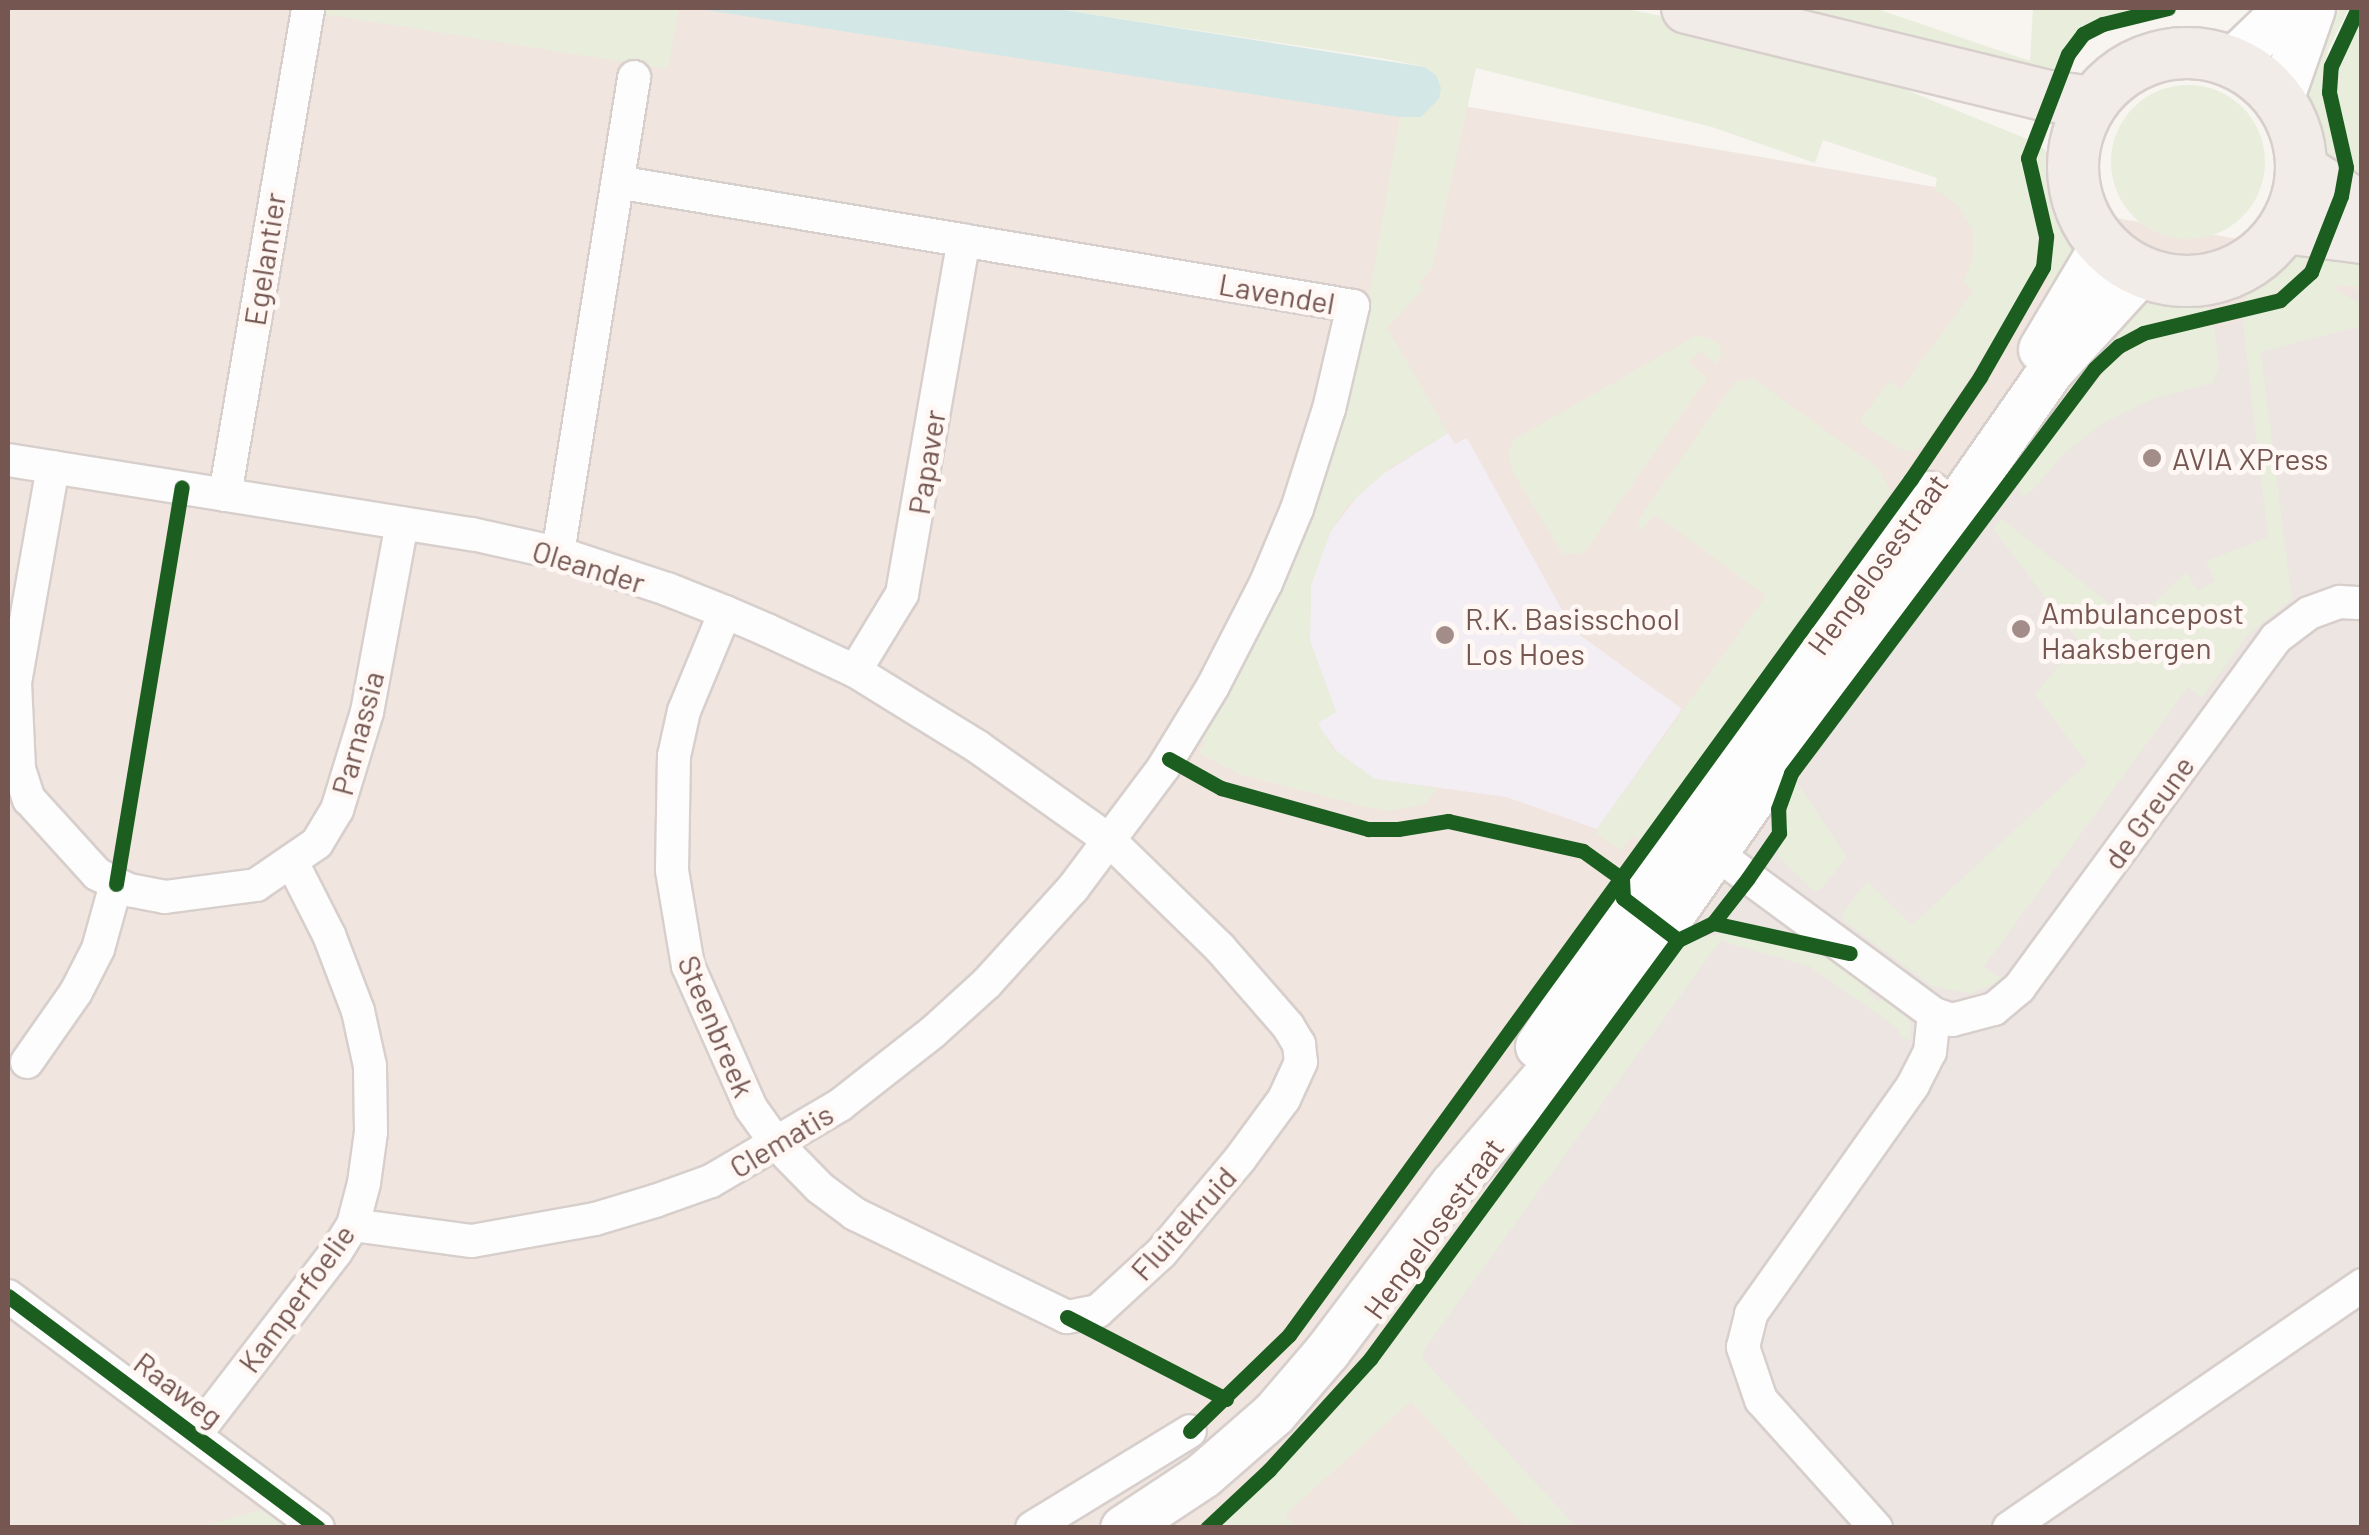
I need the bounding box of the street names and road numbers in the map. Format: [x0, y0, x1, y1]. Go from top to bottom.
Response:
street label: Egelantier [236, 190, 292, 328]
street label: Lavendel [1216, 265, 1338, 321]
street label: Papaver [900, 407, 952, 517]
street label: Hengelosestraat [1799, 467, 1955, 661]
street label: Oleander [528, 532, 650, 600]
street label: Parnassia [323, 667, 391, 799]
street label: de Greune [2095, 748, 2201, 876]
street label: Steenbreek [671, 950, 763, 1102]
street label: Clematis [723, 1095, 839, 1185]
street label: Hengelosestraat [1355, 1131, 1511, 1325]
street label: Fluitekruid [1123, 1159, 1243, 1287]
street label: Kamperfoelie [230, 1217, 362, 1379]
street label: Raaweg [127, 1344, 231, 1434]

